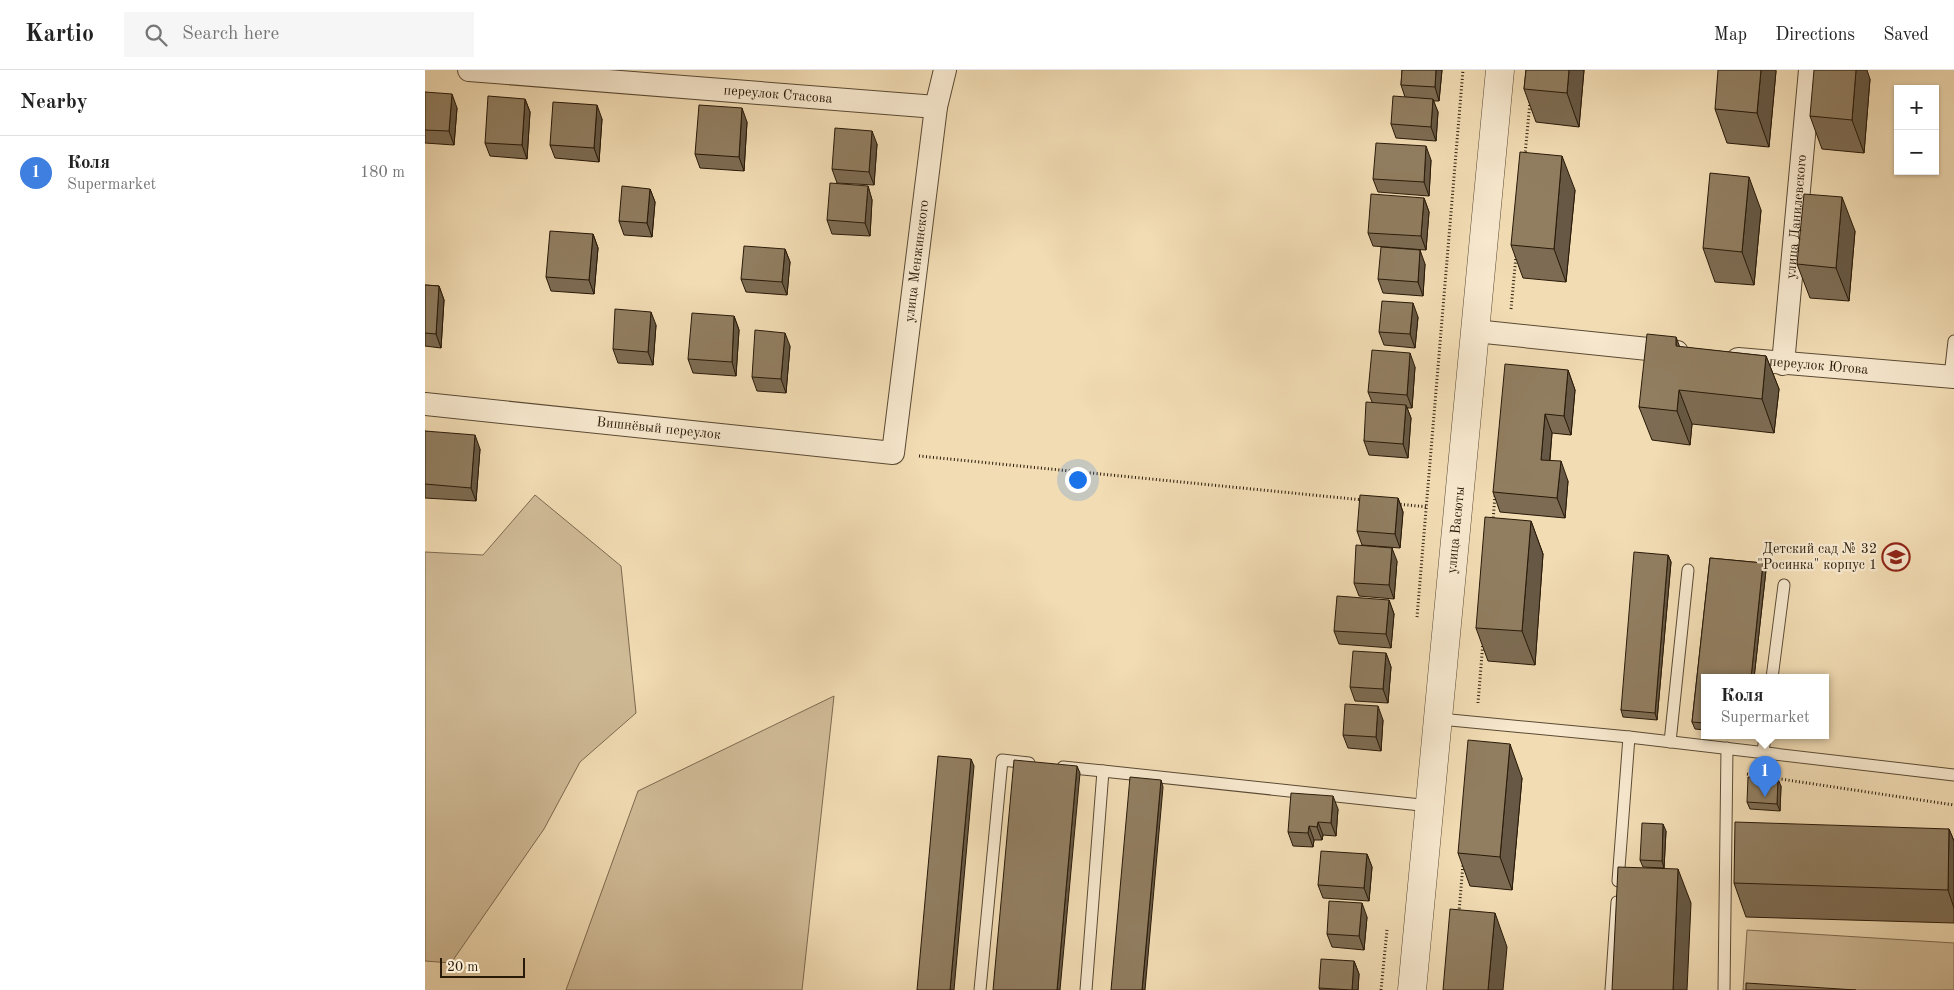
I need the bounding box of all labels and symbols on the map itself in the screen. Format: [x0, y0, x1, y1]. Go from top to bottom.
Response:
street label: переулок Стасова [723, 83, 833, 106]
street label: улица Данилевского [1784, 154, 1809, 279]
street label: улица Менжинского [902, 199, 931, 323]
street label: переулок Югова [1769, 355, 1869, 377]
street label: Вишнёвый переулок [596, 415, 722, 442]
your location [1065, 467, 1091, 493]
street label: улица Васюты [1445, 486, 1467, 574]
place label: Детский сад № 32 "Росинка" корпус 1 [1757, 542, 1877, 572]
school or university icon: Детский сад № 32 "Росинка" корпус 1 [1881, 542, 1911, 572]
pin: 1 [1749, 756, 1781, 797]
scale bar [440, 955, 525, 978]

